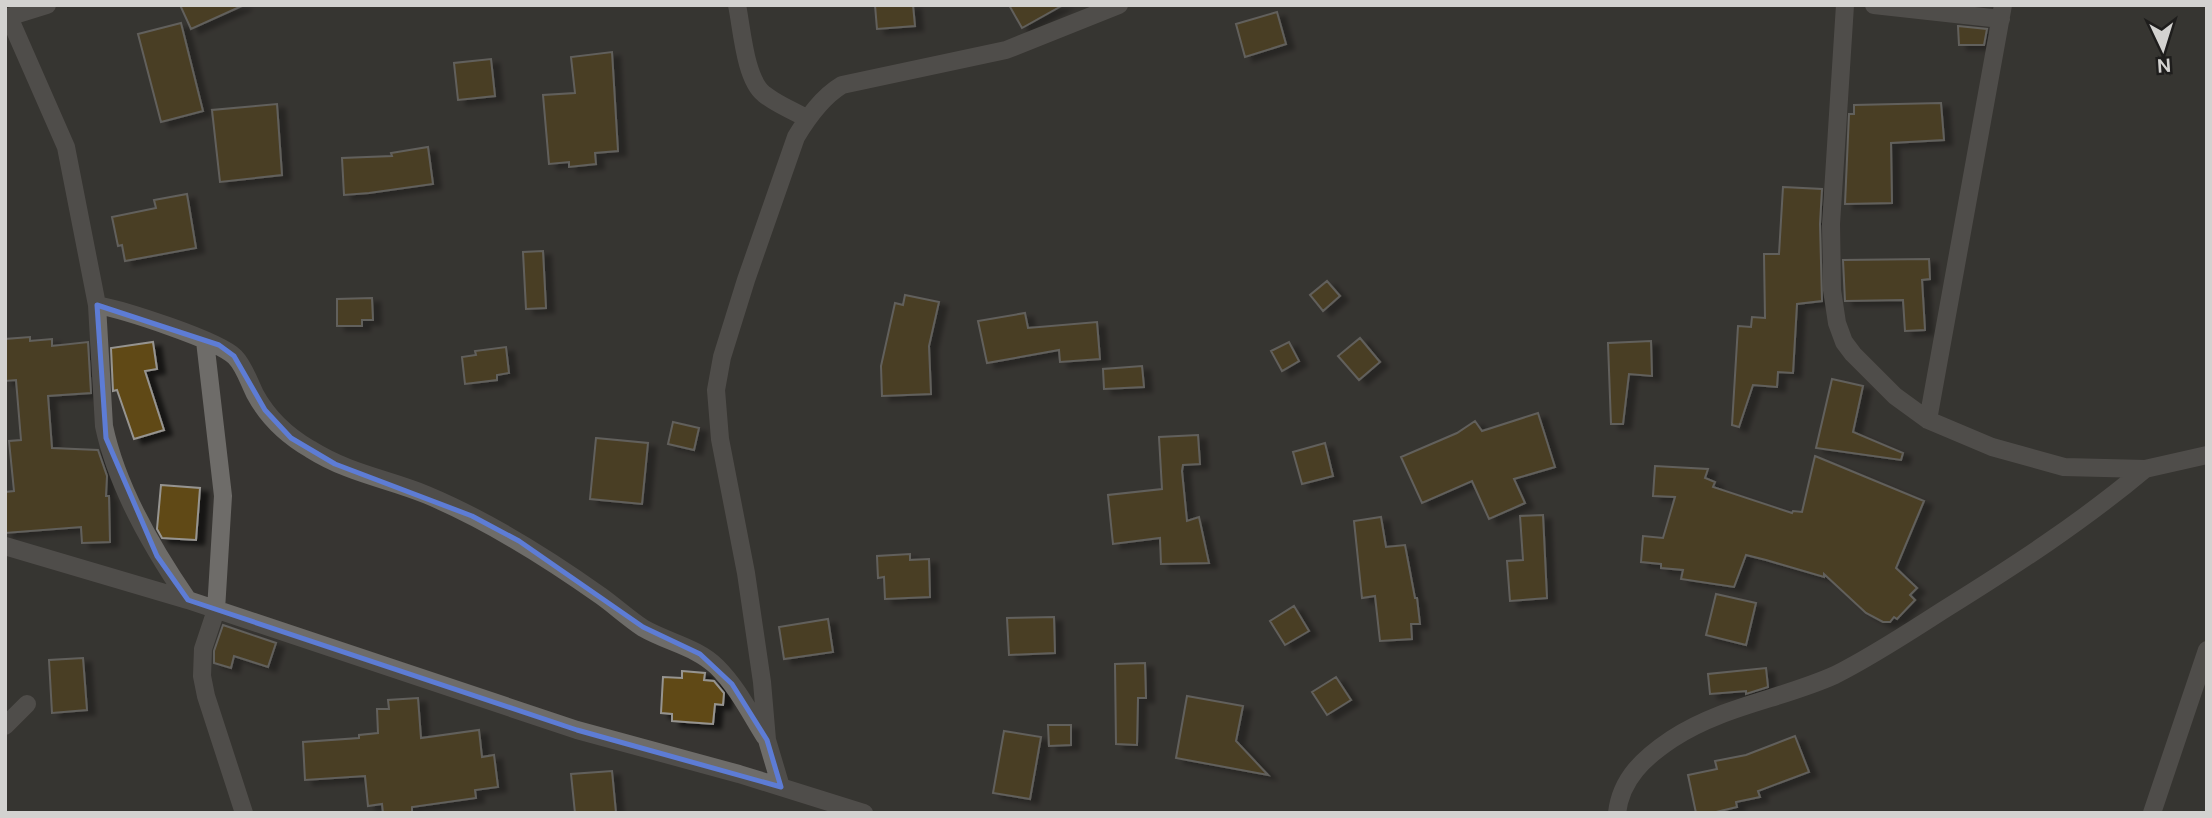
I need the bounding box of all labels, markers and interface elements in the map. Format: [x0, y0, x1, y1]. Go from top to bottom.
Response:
north arrow [2128, 14, 2198, 84]
text: N [2156, 53, 2172, 78]

